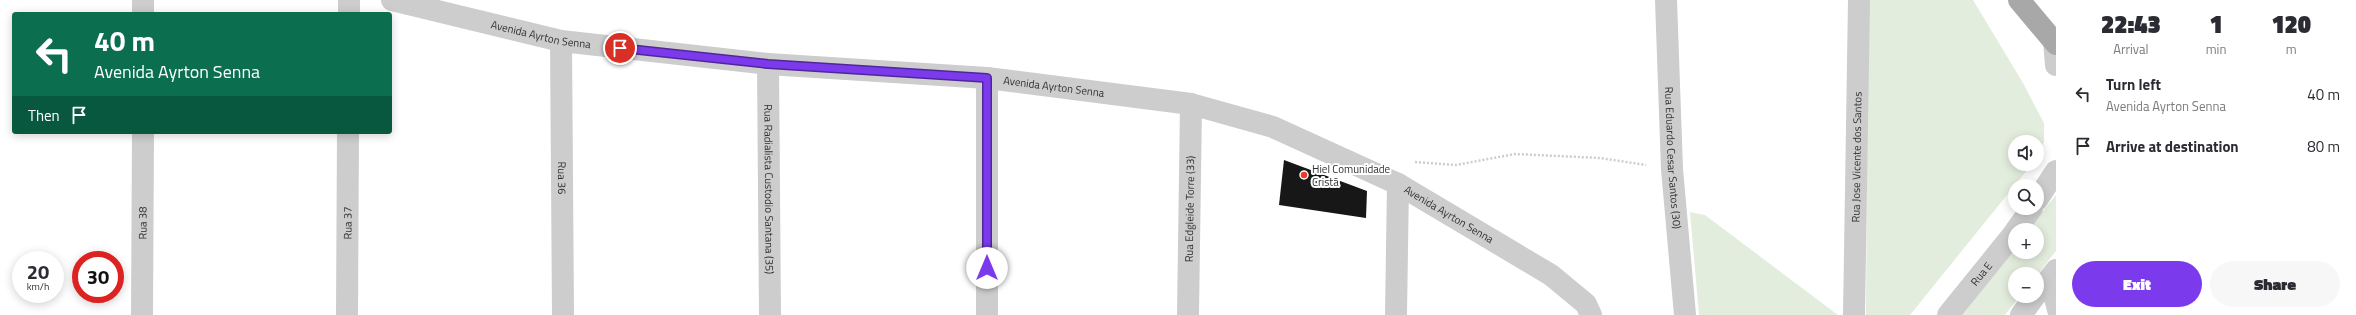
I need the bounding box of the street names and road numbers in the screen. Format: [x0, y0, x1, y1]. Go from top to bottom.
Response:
street label: Avenida Ayrton Senna [489, 16, 592, 52]
street label: Avenida Ayrton Senna [1002, 72, 1106, 101]
street label: Rua Eduardo Cesar Santos (30) [1661, 86, 1685, 230]
street label: Rua Jose Vicente dos Santos [1847, 92, 1866, 223]
street label: Rua Radialista Custodio Santana (35) [760, 104, 778, 274]
street label: Rua Edgleide Torre (33) [1181, 156, 1198, 262]
street label: Rua 36 [554, 162, 570, 194]
street label: Avenida Ayrton Senna [1401, 181, 1497, 247]
street label: Rua 38 [134, 207, 151, 239]
street label: Rua 37 [339, 207, 356, 239]
street label: Rua E [1967, 258, 1996, 289]

